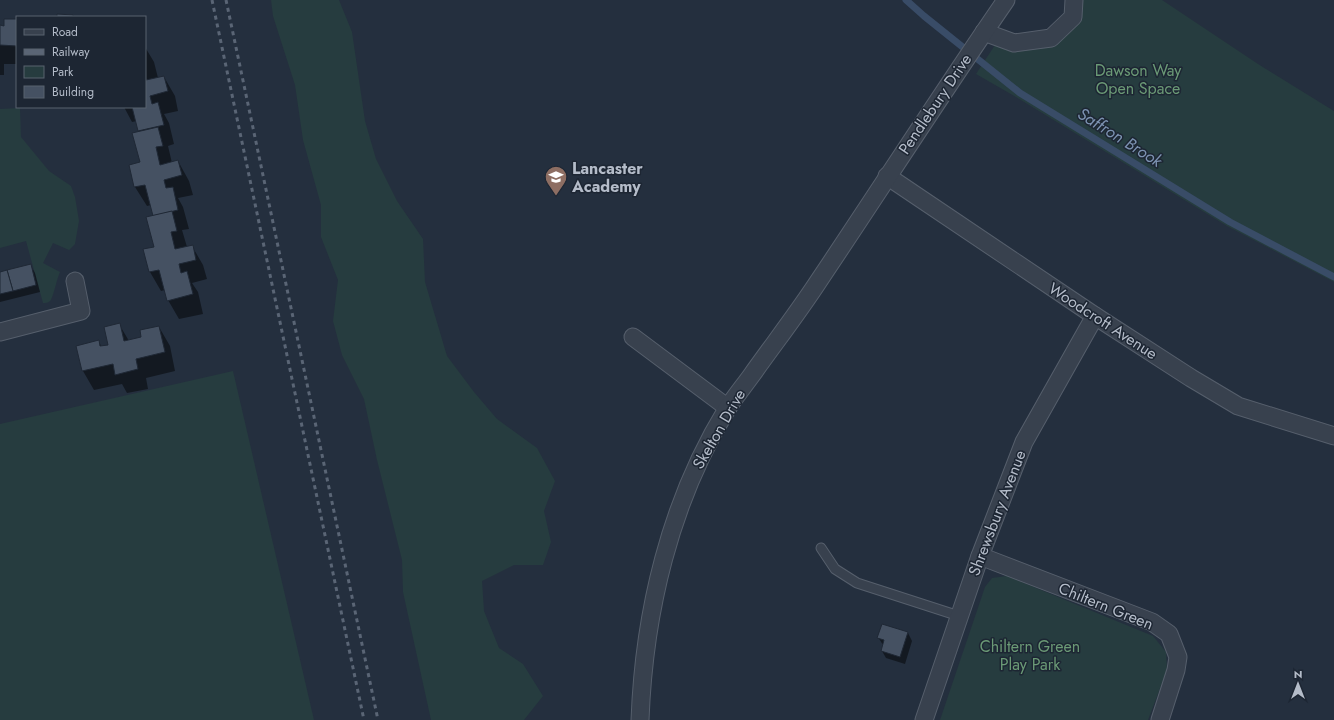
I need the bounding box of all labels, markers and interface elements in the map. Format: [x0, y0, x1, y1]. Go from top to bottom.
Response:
legend [16, 16, 146, 108]
text: Road [52, 23, 78, 41]
text: Railway [52, 43, 90, 61]
street label: Pendlebury Drive [893, 49, 977, 159]
park label: Dawson Way Open Space [1095, 59, 1182, 100]
text: Park [52, 63, 74, 81]
text: Building [52, 83, 94, 101]
water label: Saffron Brook [1073, 101, 1168, 173]
place label: Lancaster Academy [571, 157, 643, 198]
school or university icon: Lancaster Academy [543, 164, 569, 197]
street label: Woodcroft Avenue [1044, 277, 1162, 365]
street label: Skelton Drive [687, 385, 751, 473]
street label: Shrewsbury Avenue [962, 447, 1032, 579]
street label: Chiltern Green [1055, 577, 1157, 635]
park label: Chiltern Green Play Park [980, 635, 1080, 676]
north arrow [1278, 664, 1318, 704]
text: N [1294, 666, 1302, 682]

